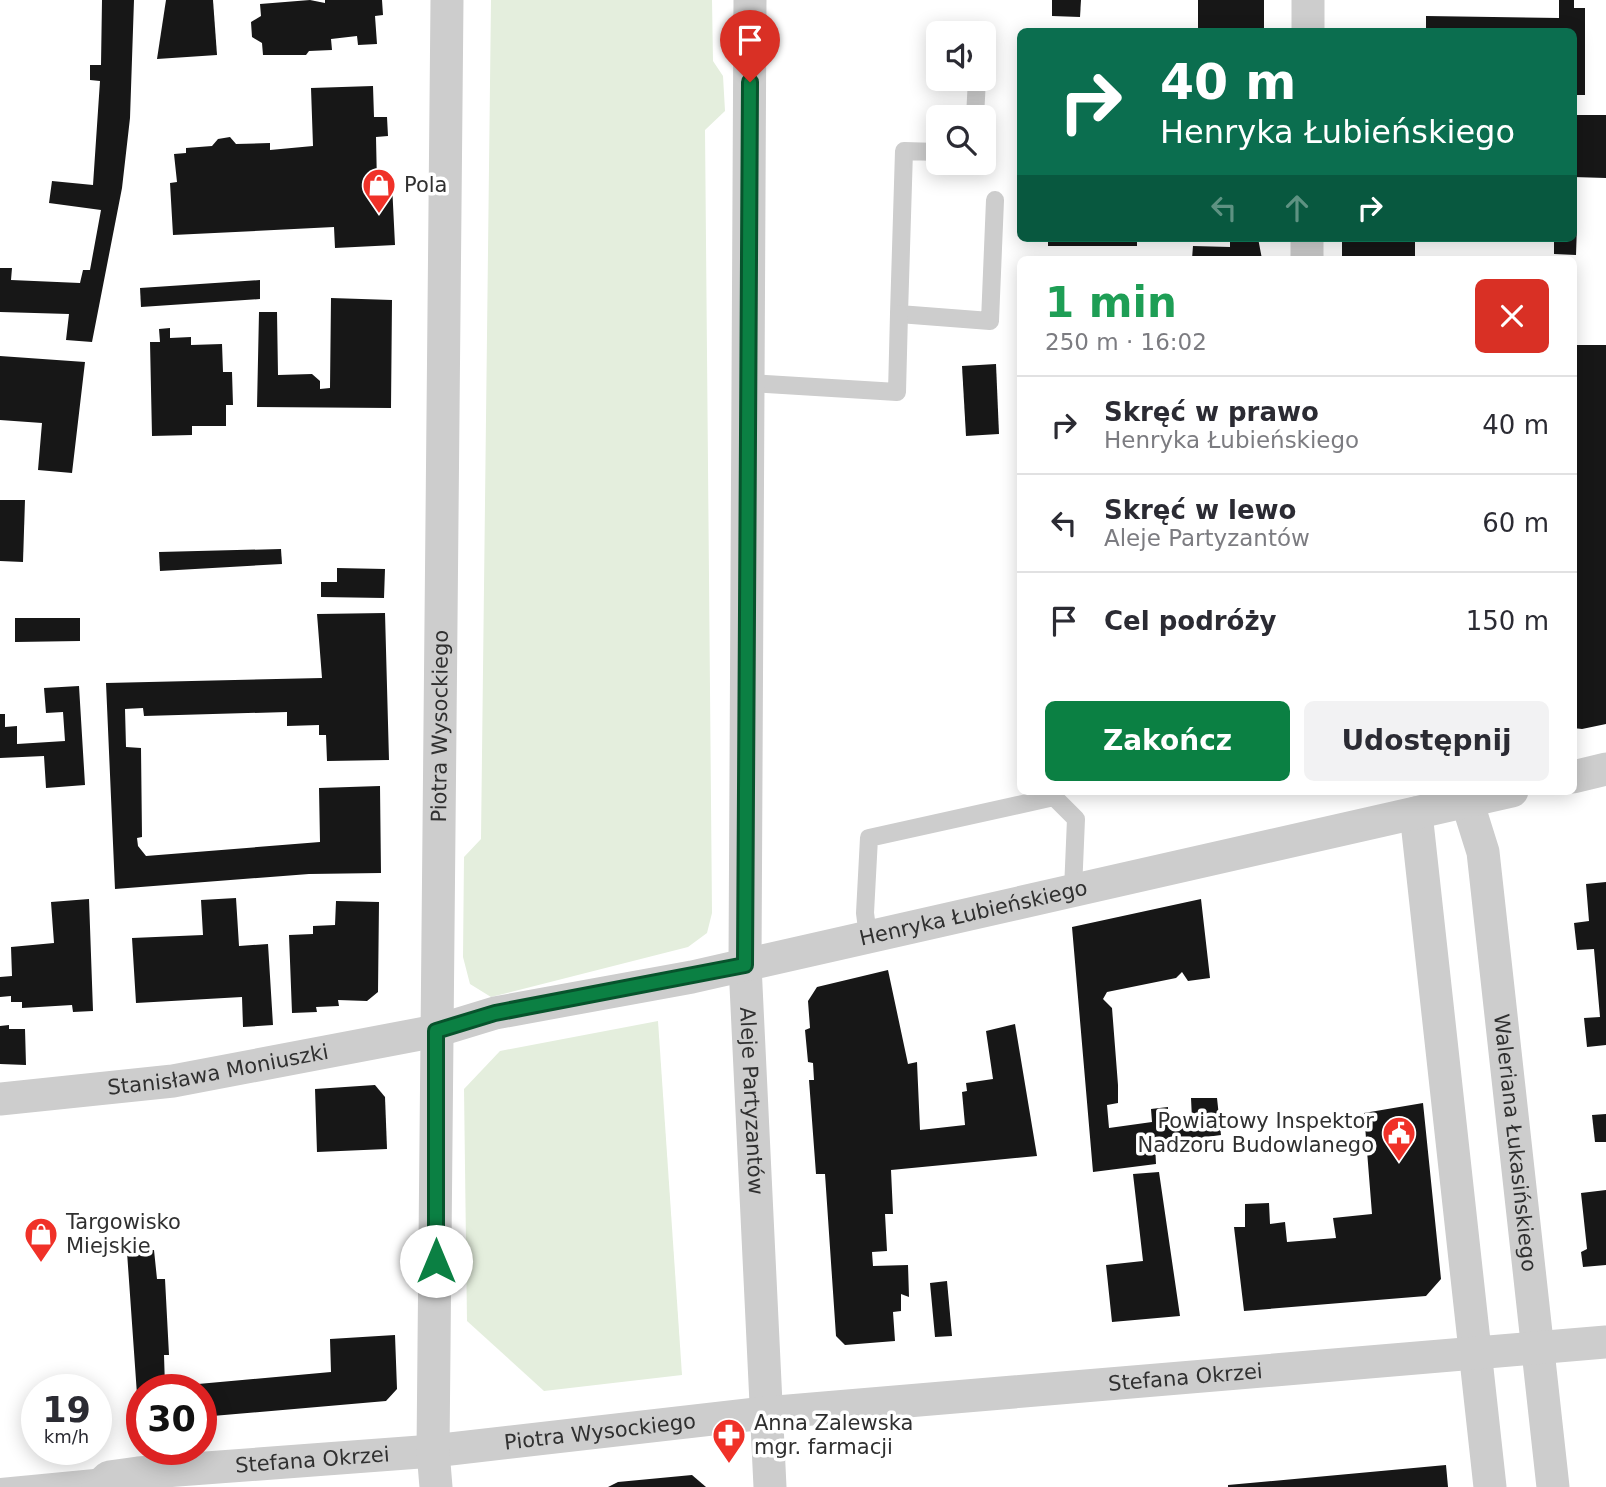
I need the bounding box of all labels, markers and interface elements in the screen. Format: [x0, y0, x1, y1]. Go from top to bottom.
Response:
pin [720, 10, 780, 82]
icon: arrive [731, 21, 769, 59]
map controls [926, 21, 996, 175]
button: sound [926, 21, 996, 91]
text: 40 m [1160, 54, 1296, 111]
icon: right [1045, 56, 1136, 147]
button: search [926, 105, 996, 175]
text: Henryka Łubieńskiego [1160, 113, 1515, 151]
shop icon: Pola [360, 166, 398, 215]
place label: Pola [404, 173, 447, 197]
icon: left [1205, 189, 1243, 227]
icon: ahead [1278, 189, 1316, 227]
icon: right [1351, 189, 1389, 227]
text: 1 min [1045, 278, 1177, 327]
button: close [1475, 279, 1549, 353]
text: 250 m · 16:02 [1045, 329, 1207, 355]
text: Skręć w prawo [1104, 397, 1319, 427]
icon: right [1045, 406, 1083, 444]
text: 40 m [1482, 410, 1549, 440]
text: Henryka Łubieńskiego [1104, 427, 1359, 453]
text: Skręć w lewo [1104, 495, 1296, 525]
icon: left [1045, 504, 1083, 542]
text: 60 m [1482, 508, 1549, 538]
text: Aleje Partyzantów [1104, 525, 1310, 551]
icon: arrive [1045, 602, 1083, 640]
text: Cel podróży [1104, 606, 1277, 636]
text: 150 m [1466, 606, 1549, 636]
street label: Piotra Wysockiego [427, 630, 453, 823]
button: Zakończ [1045, 701, 1290, 781]
button: Udostępnij [1304, 701, 1549, 781]
street label: Henryka Łubieńskiego [857, 876, 1090, 951]
street label: Aleje Partyzantów [735, 1006, 768, 1195]
street label: Waleriana Łukasińskiego [1489, 1013, 1541, 1273]
street label: Stanisława Moniuszki [106, 1040, 330, 1100]
place label: Powiatowy Inspektor Nadzoru Budowlanego [1137, 1109, 1374, 1157]
public building icon: Powiatowy Inspektor Nadzoru Budowlanego [1380, 1114, 1418, 1163]
place label: Targowisko Miejskie [65, 1210, 181, 1258]
shop icon: Targowisko Miejskie [22, 1215, 60, 1264]
position arrow [399, 1224, 473, 1298]
street label: Stefana Okrzei [1107, 1359, 1264, 1396]
speed limit sign: 30 [126, 1374, 217, 1465]
text: 19 [42, 1390, 91, 1430]
street label: Piotra Wysockiego [503, 1409, 697, 1455]
place label: Anna Zalewska mgr. farmacji [754, 1411, 913, 1459]
pharmacy icon: Anna Zalewska mgr. farmacji [710, 1416, 748, 1465]
text: km/h [44, 1426, 89, 1447]
street label: Stefana Okrzei [234, 1442, 390, 1478]

